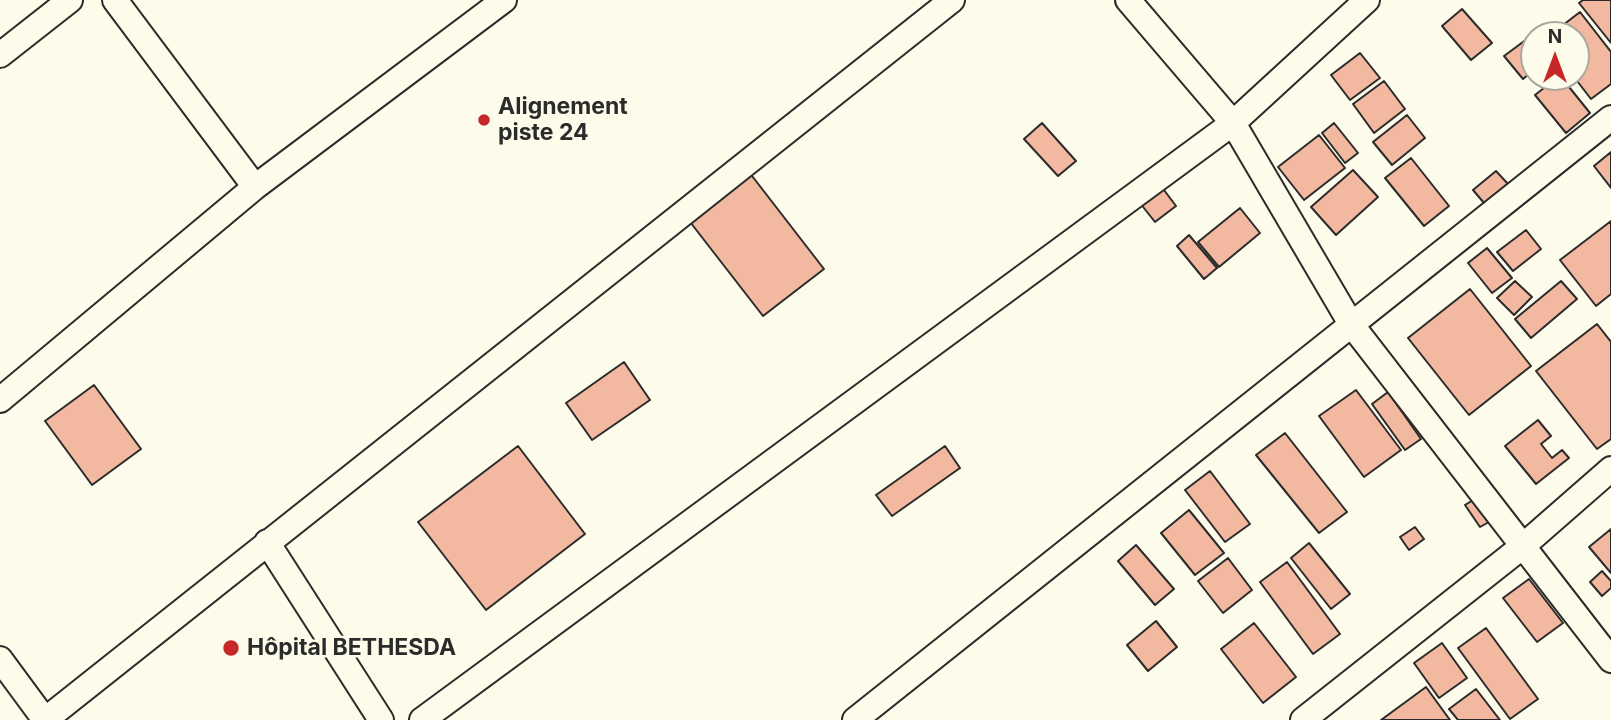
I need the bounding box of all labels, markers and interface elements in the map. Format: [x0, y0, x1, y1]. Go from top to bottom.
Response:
north arrow [1520, 21, 1590, 91]
text: N [1548, 25, 1562, 48]
place label: Alignement piste 24 [498, 93, 628, 147]
marker: Alignement piste 24 [476, 112, 492, 128]
place label: Hôpital BETHESDA [247, 634, 456, 662]
marker: Hôpital BETHESDA [221, 638, 241, 658]

